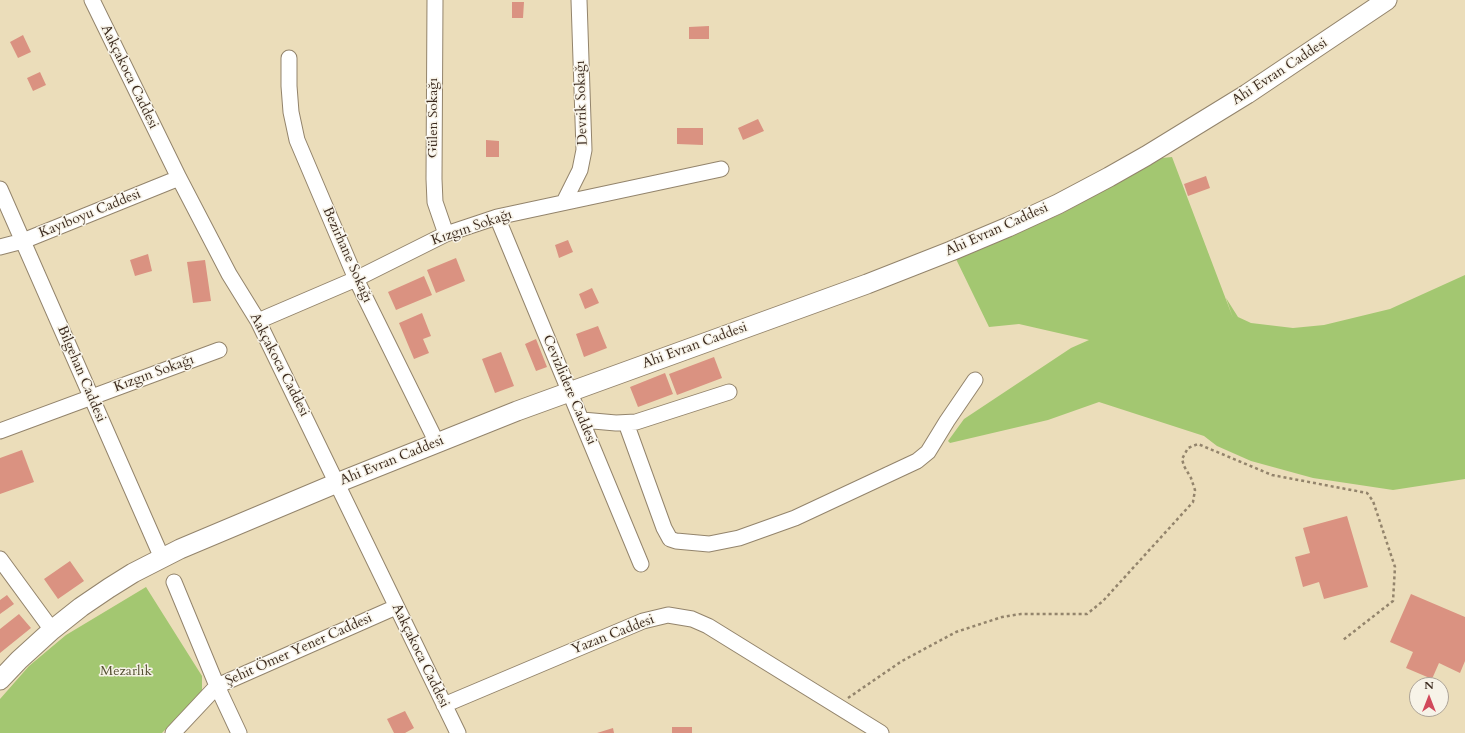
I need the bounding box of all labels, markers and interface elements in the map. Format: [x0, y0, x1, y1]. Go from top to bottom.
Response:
street label: Aakçakoca Caddesi [97, 22, 161, 132]
street label: Ahi Evran Caddesi [1229, 35, 1331, 109]
street label: Devrik Sokağı [572, 60, 592, 146]
street label: Gülen Sokağı [426, 78, 442, 158]
street label: Kayıboyu Caddesi [37, 186, 143, 242]
street label: Ahi Evran Caddesi [943, 200, 1051, 260]
street label: Bezirhane Sokağı [318, 205, 376, 305]
street label: Kızgın Sokağı [430, 206, 514, 250]
street label: Aakçakoca Caddesi [246, 310, 312, 420]
street label: Ahi Evran Caddesi [640, 319, 750, 373]
street label: Bilgehan Caddesi [53, 323, 109, 425]
street label: Cevizlidere Caddesi [538, 333, 600, 447]
street label: Kızgın Sokağı [112, 352, 196, 396]
street label: Ahi Evran Caddesi [338, 433, 446, 489]
street label: Aakçakoca Caddesi [388, 601, 452, 711]
street label: Şehit Ömer Yener Caddesi [223, 610, 375, 690]
street label: Yazan Caddesi [569, 612, 657, 658]
park label: Mezarlık [100, 664, 152, 680]
north arrow [1409, 677, 1449, 717]
text: N [1424, 678, 1434, 693]

